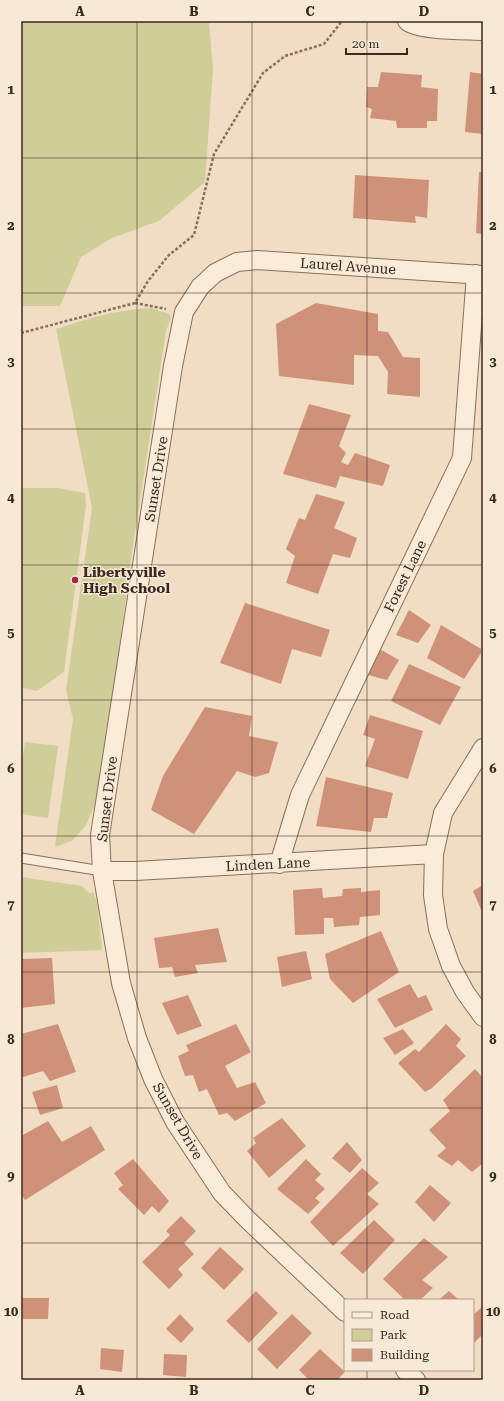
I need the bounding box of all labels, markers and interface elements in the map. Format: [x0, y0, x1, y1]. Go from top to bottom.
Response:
text: A [75, 4, 85, 19]
text: B [189, 4, 199, 19]
text: C [305, 4, 315, 19]
text: D [419, 4, 429, 19]
scale bar [346, 30, 407, 56]
text: 20 m [352, 37, 379, 51]
text: 1 [7, 82, 15, 97]
text: 1 [489, 82, 497, 97]
text: 2 [7, 218, 15, 233]
text: 2 [489, 218, 497, 233]
street label: Laurel Avenue [299, 255, 397, 277]
text: 3 [7, 354, 15, 369]
text: 3 [489, 354, 497, 369]
street label: Sunset Drive [141, 435, 171, 523]
text: 4 [7, 490, 15, 505]
text: 4 [489, 490, 497, 505]
street label: Forest Lane [381, 537, 429, 615]
place label: Libertyville High School [83, 564, 170, 596]
marker: Libertyville High School [70, 575, 80, 585]
text: 5 [7, 625, 15, 640]
text: 5 [489, 625, 497, 640]
street label: Sunset Drive [94, 755, 120, 843]
text: 6 [7, 761, 15, 776]
text: 6 [489, 761, 497, 776]
street label: Linden Lane [225, 854, 311, 874]
text: 7 [7, 897, 15, 912]
text: 7 [489, 897, 497, 912]
text: 8 [7, 1032, 15, 1047]
text: 8 [489, 1032, 497, 1047]
street label: Sunset Drive [150, 1080, 207, 1163]
text: 9 [7, 1168, 15, 1183]
text: 9 [489, 1168, 497, 1183]
legend [344, 1299, 474, 1371]
text: 10 [4, 1304, 18, 1319]
text: 10 [486, 1304, 500, 1319]
text: Road [380, 1308, 410, 1322]
text: Park [380, 1328, 407, 1342]
text: Building [380, 1348, 429, 1362]
text: A [75, 1383, 85, 1398]
text: B [189, 1383, 199, 1398]
text: C [305, 1383, 315, 1398]
text: D [419, 1383, 429, 1398]

